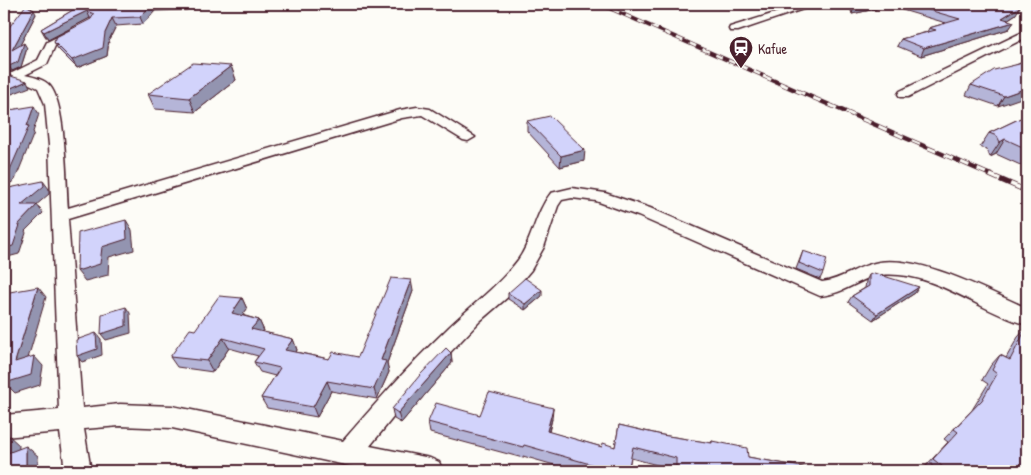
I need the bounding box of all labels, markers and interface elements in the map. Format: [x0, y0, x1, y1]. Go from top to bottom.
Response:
station icon: Kafue [728, 35, 754, 69]
place label: Kafue [758, 39, 787, 58]

